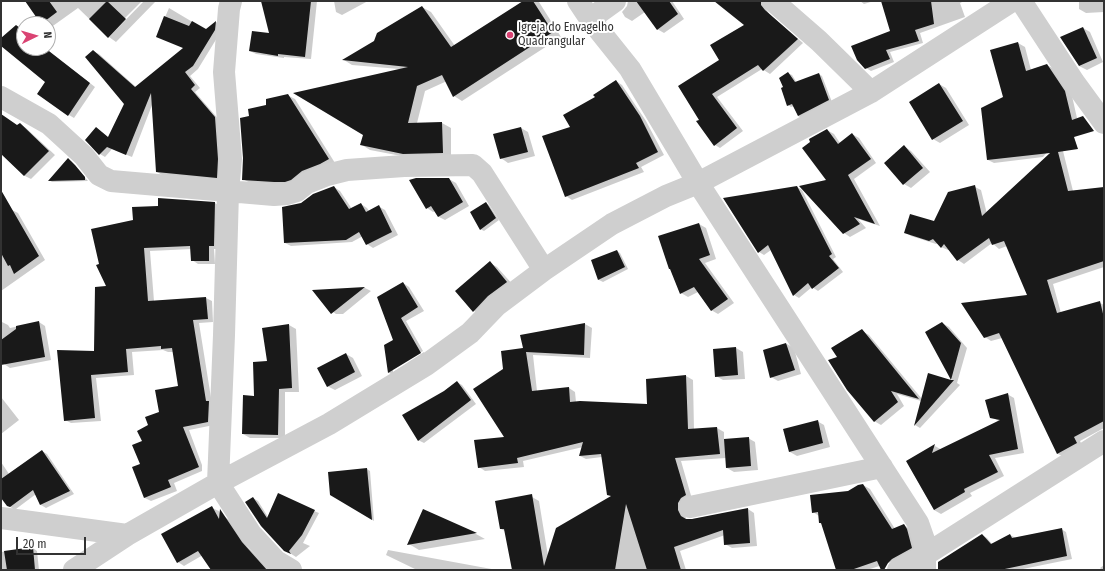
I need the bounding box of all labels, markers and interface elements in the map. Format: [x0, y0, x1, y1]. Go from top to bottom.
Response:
north arrow [16, 16, 56, 56]
place label: Igreja do Envagelho Quadrangular [518, 21, 614, 49]
marker: Igreja do Envagelho Quadrangular [505, 30, 515, 40]
text: N [41, 31, 54, 39]
scale bar [18, 529, 88, 555]
text: 20 m [23, 537, 47, 551]

